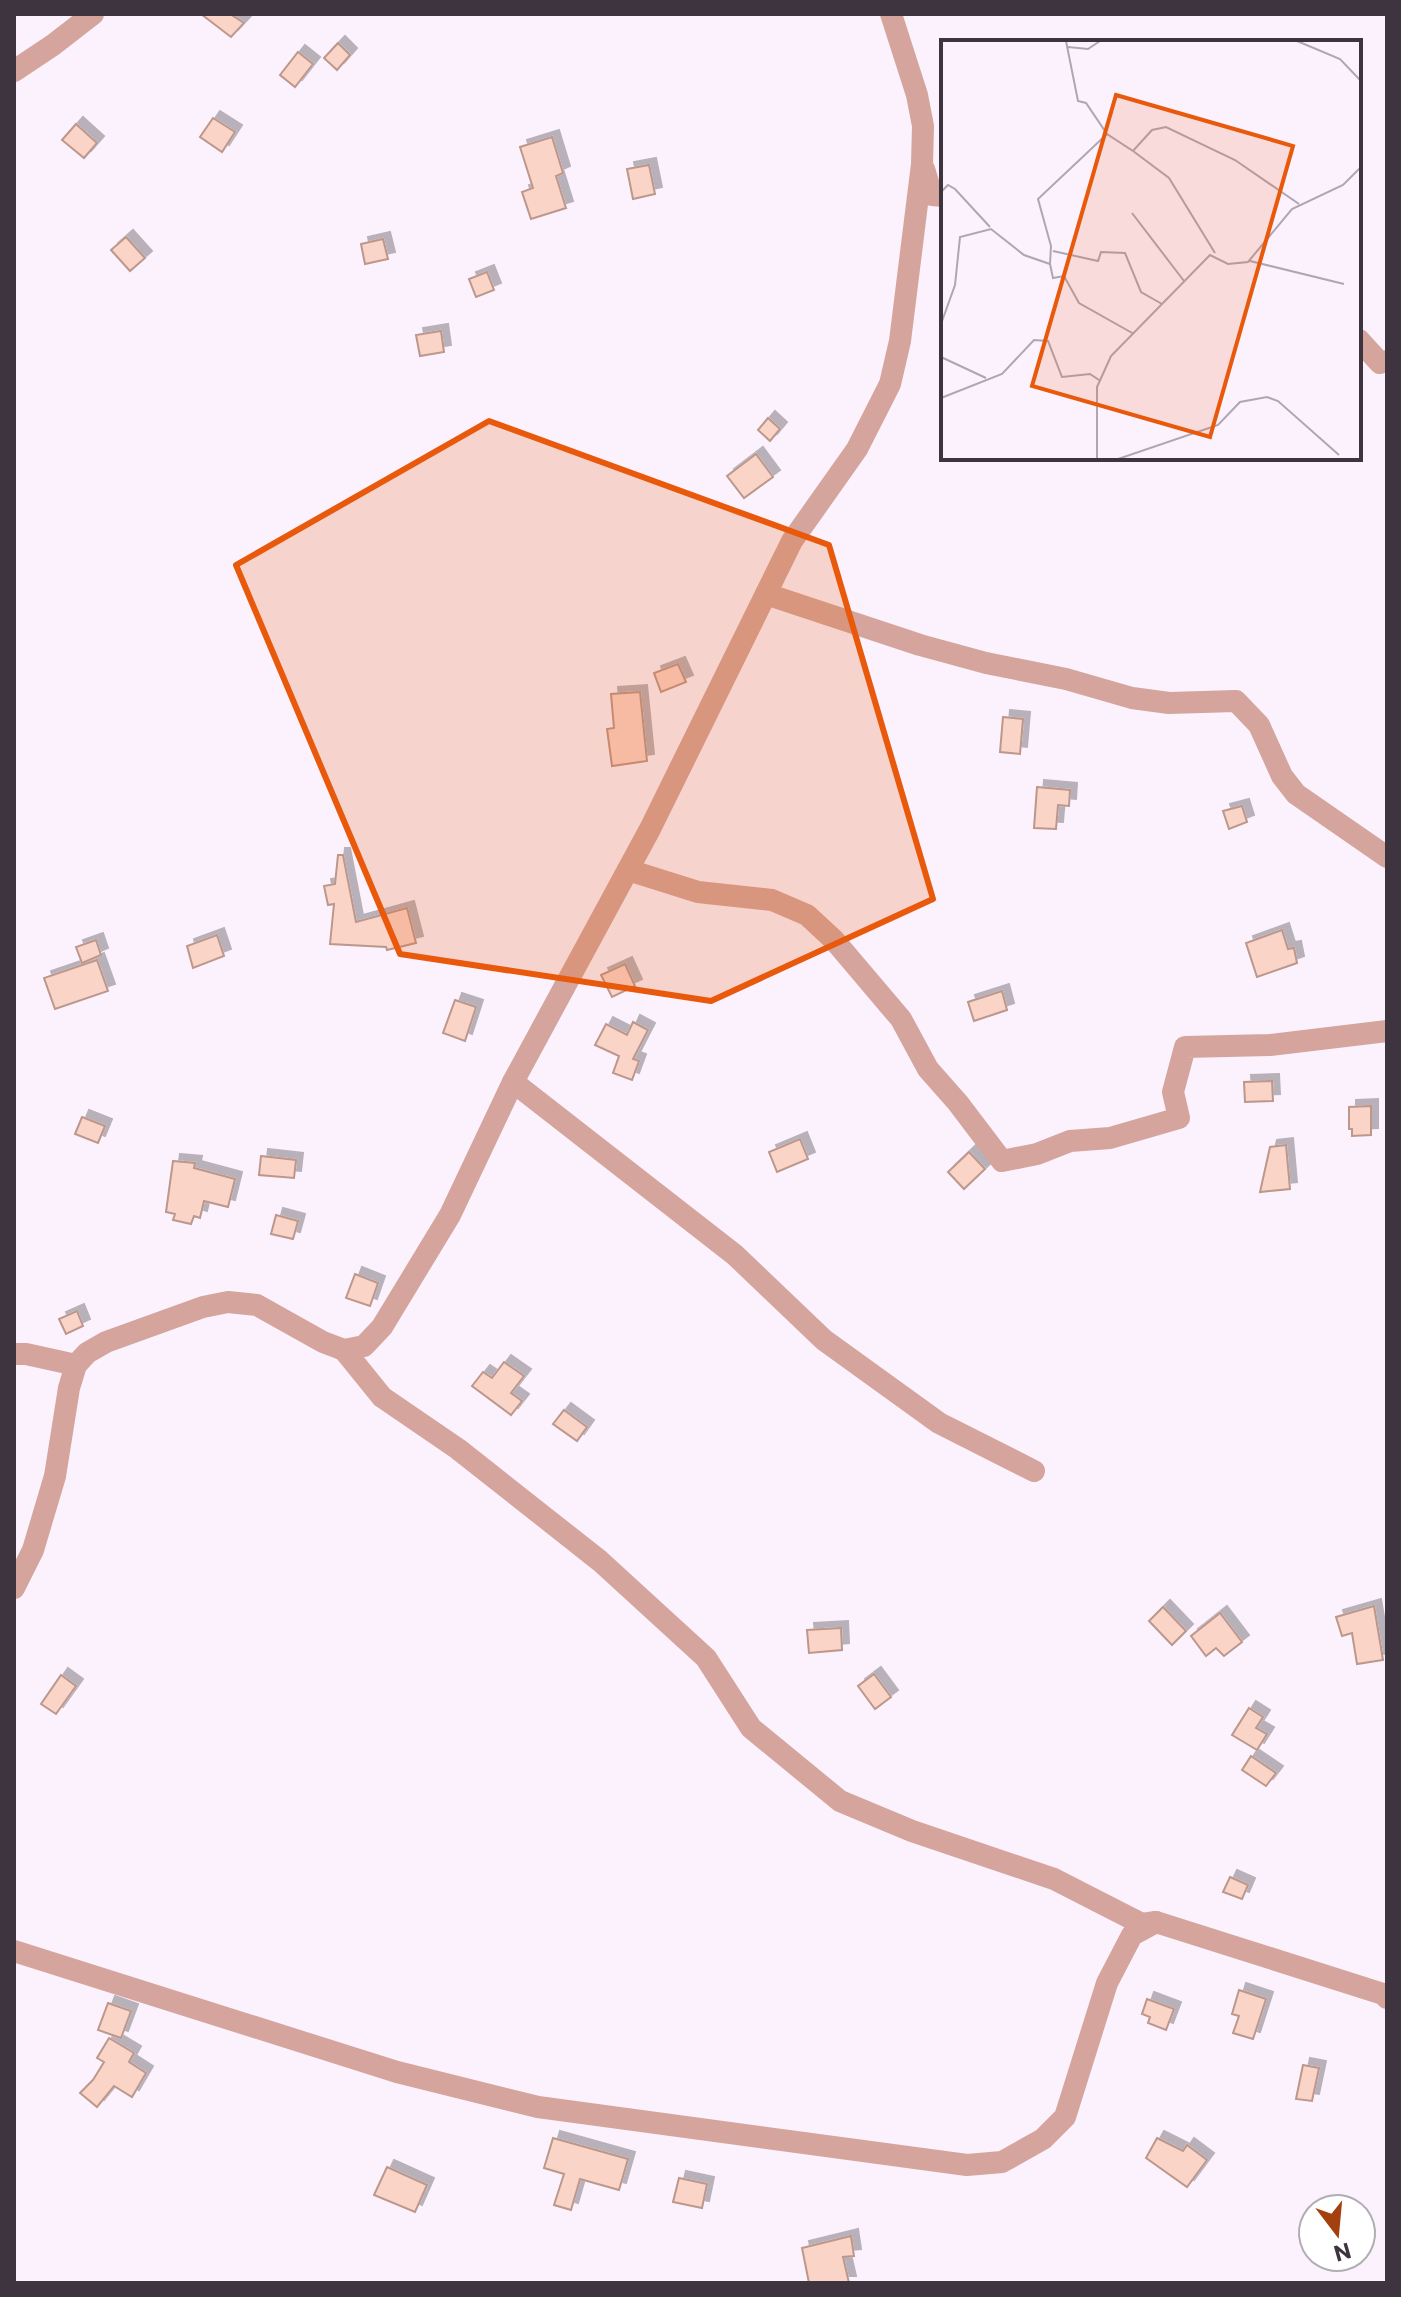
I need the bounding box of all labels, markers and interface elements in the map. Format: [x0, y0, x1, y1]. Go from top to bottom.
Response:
inset map [941, 40, 1361, 460]
north arrow [1297, 2193, 1377, 2273]
text: N [1331, 2237, 1354, 2268]

